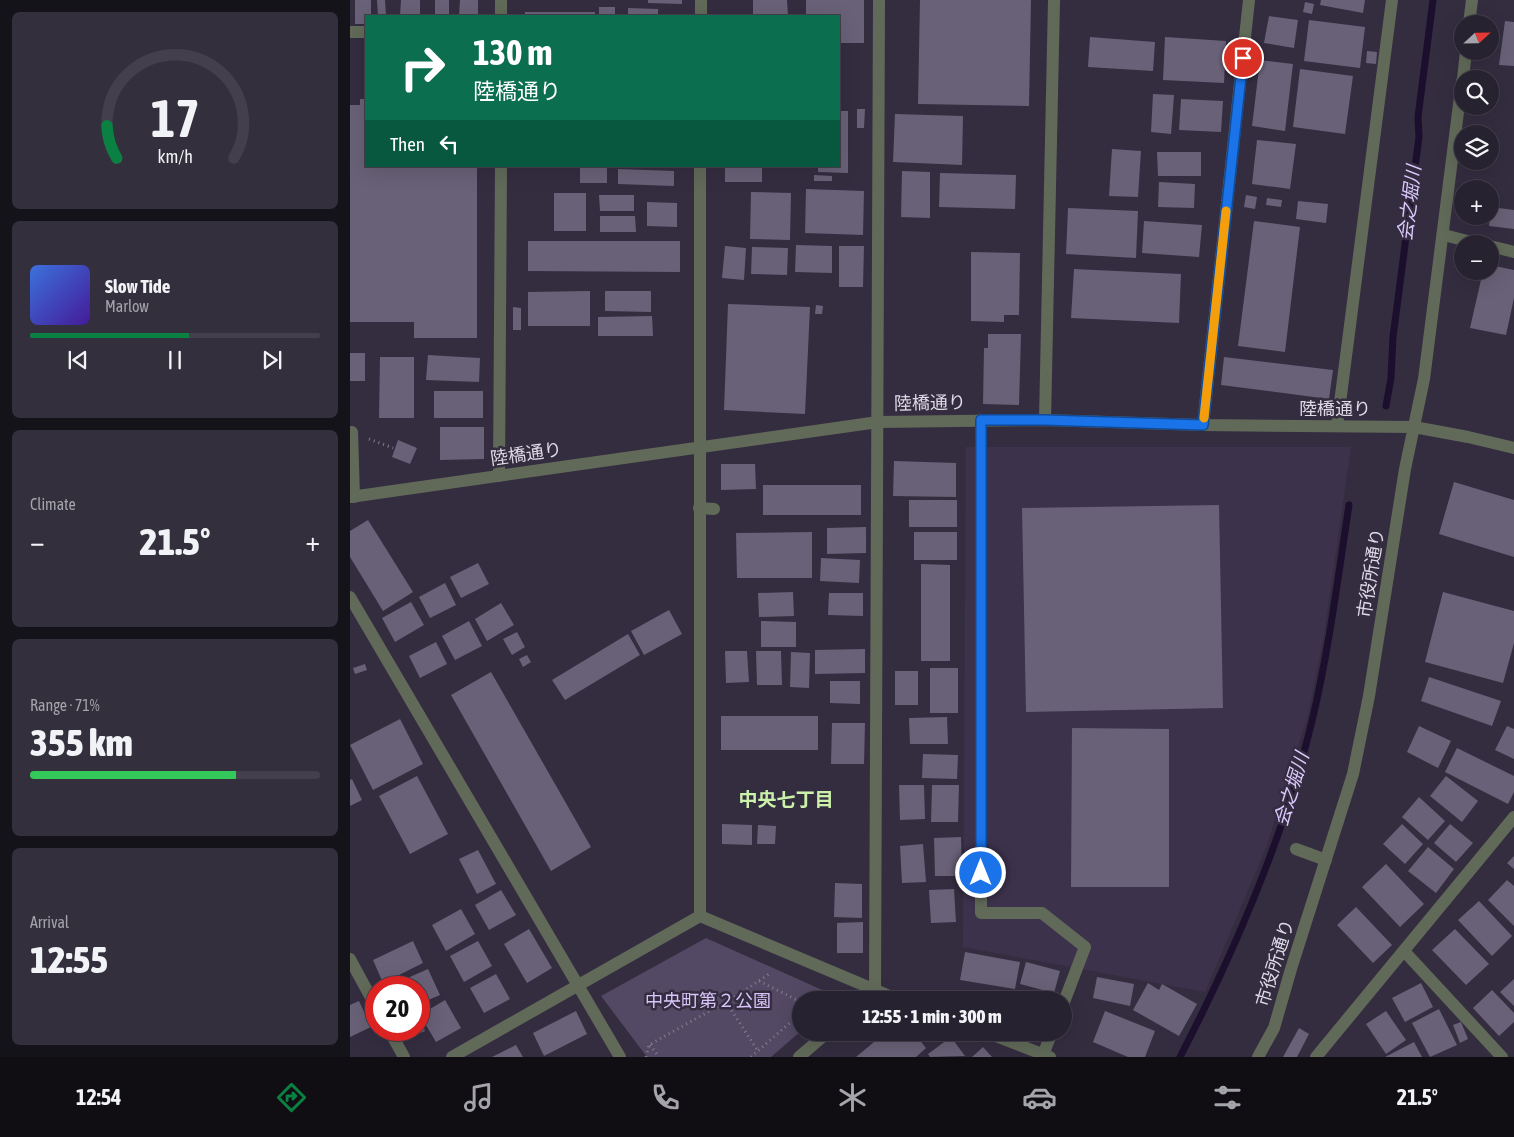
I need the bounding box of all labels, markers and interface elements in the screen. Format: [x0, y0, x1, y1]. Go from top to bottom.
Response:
north arrow [1454, 15, 1499, 60]
map controls [1454, 15, 1499, 280]
text: 130 m [473, 32, 552, 72]
icon: right [390, 35, 455, 100]
pin [1222, 37, 1264, 79]
icon: arrive [1229, 44, 1257, 72]
button: search [1454, 70, 1499, 115]
text: 陸橋通り [473, 78, 561, 104]
text: 17 [151, 88, 199, 148]
button: layers [1454, 125, 1499, 170]
icon: left [435, 130, 463, 158]
text: Then [390, 133, 425, 155]
text: km/h [157, 146, 193, 167]
water label: 会之堀川 [1393, 162, 1425, 242]
button: + [1454, 180, 1499, 225]
button: − [1454, 235, 1499, 280]
text: Slow Tide [105, 275, 170, 297]
text: Marlow [105, 297, 149, 315]
icon: previous [64, 346, 92, 374]
icon: pause [161, 346, 189, 374]
icon: next [258, 346, 286, 374]
street label: 陸橋通り [894, 391, 966, 414]
street label: 陸橋通り [1299, 398, 1371, 419]
street label: 陸橋通り [489, 438, 563, 469]
text: Climate [30, 495, 76, 513]
text: 21.5° [140, 520, 210, 563]
text: − [30, 525, 45, 557]
text: + [305, 525, 320, 557]
street label: 市役所通り [1353, 527, 1388, 619]
text: Range · 71% [30, 696, 100, 714]
text: 355 km [30, 721, 133, 764]
water label: 会之堀川 [1269, 748, 1313, 829]
district label: 中央七丁目 [738, 788, 834, 810]
position arrow [954, 846, 1006, 898]
text: Arrival [30, 913, 69, 931]
street label: 市役所通り [1251, 917, 1298, 1009]
text: 12:55 [30, 938, 108, 981]
speed limit sign: 20 [365, 976, 430, 1041]
park label: 中央町第２公園 [645, 990, 771, 1011]
text: 12:55 · 1 min · 300 m [862, 1005, 1002, 1027]
icon: directions [274, 1080, 309, 1115]
icon: music [461, 1080, 496, 1115]
icon: phone [648, 1080, 683, 1115]
icon: climate [835, 1080, 870, 1115]
icon: car [1022, 1080, 1057, 1115]
icon: filters [1210, 1080, 1245, 1115]
text: 12:54 [76, 1084, 121, 1110]
text: 21.5° [1397, 1084, 1438, 1110]

